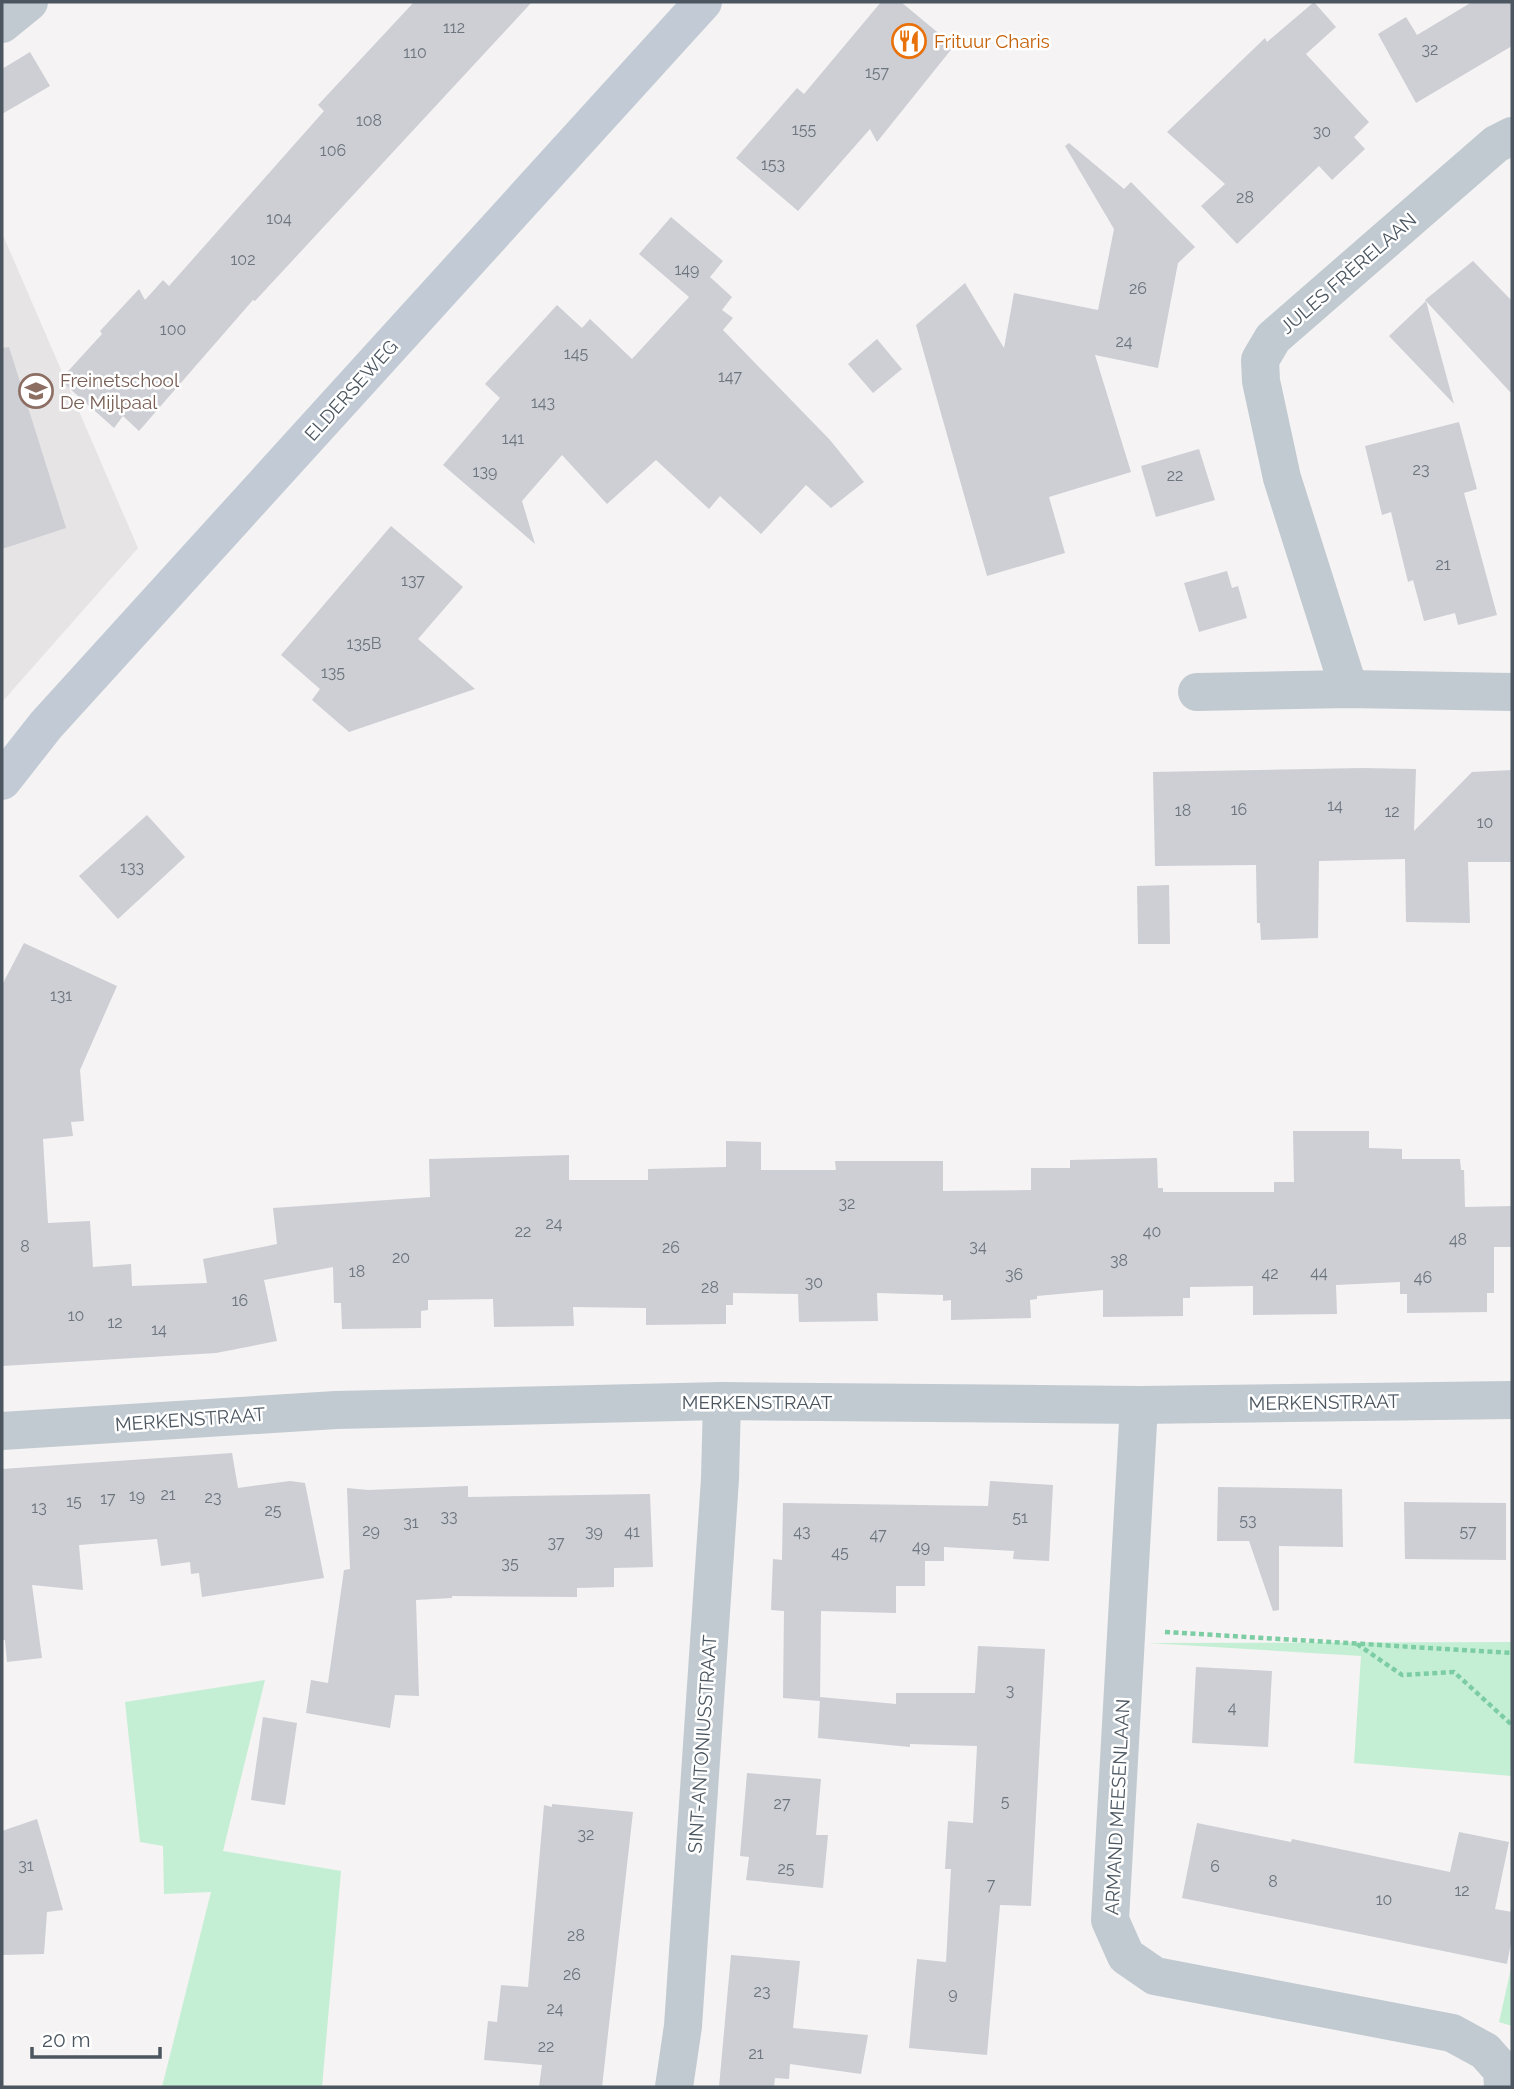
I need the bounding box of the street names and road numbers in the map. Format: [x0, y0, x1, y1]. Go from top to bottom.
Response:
street label: JULES FRÈRELAAN [1275, 208, 1421, 338]
street label: ELDERSEWEG [300, 335, 402, 445]
street label: MERKENSTRAAT [1249, 1390, 1400, 1414]
street label: MERKENSTRAAT [682, 1391, 833, 1413]
street label: MERKENSTRAAT [114, 1403, 266, 1435]
street label: SINT-ANTONIUSSTRAAT [683, 1634, 721, 1854]
street label: ARMAND MEESENLAAN [1100, 1698, 1134, 1916]

